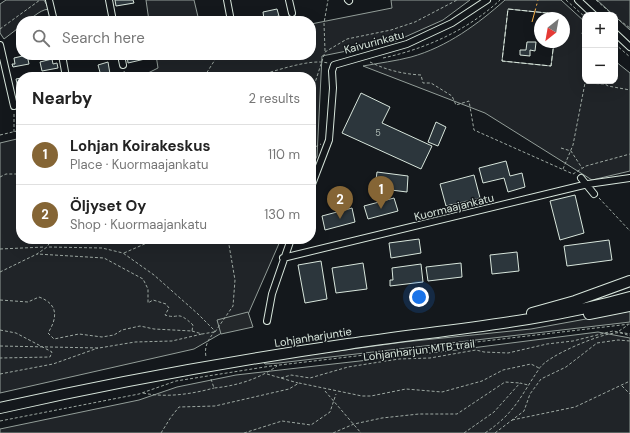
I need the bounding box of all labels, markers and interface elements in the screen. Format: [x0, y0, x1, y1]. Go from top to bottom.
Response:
north arrow [534, 12, 570, 48]
map controls [582, 12, 618, 84]
button: + [582, 12, 618, 48]
search box [16, 16, 316, 60]
icon: search [30, 27, 52, 49]
street label: Kaivurinkatu [342, 27, 406, 57]
text: Search here [62, 28, 145, 48]
button: − [582, 48, 618, 84]
text: Nearby [32, 87, 92, 109]
text: 2 results [249, 90, 300, 107]
house number: 5 [375, 127, 381, 139]
text: Lohjan Koirakeskus [70, 136, 210, 156]
text: 1 [43, 146, 47, 163]
text: 110 m [268, 146, 300, 163]
text: Place · Kuormaajankatu [70, 156, 209, 173]
pin: 1 [368, 176, 394, 209]
pin: 2 [327, 186, 353, 219]
street label: Kuormaajankatu [413, 190, 495, 224]
text: Öljyset Oy [70, 196, 146, 216]
text: 2 [41, 206, 49, 223]
text: 130 m [264, 206, 300, 223]
text: Shop · Kuormaajankatu [70, 216, 207, 233]
your location [409, 287, 429, 307]
street label: Lohjanharjuntie [273, 324, 353, 350]
street label: Lohjanharjun MTB trail [362, 336, 476, 364]

